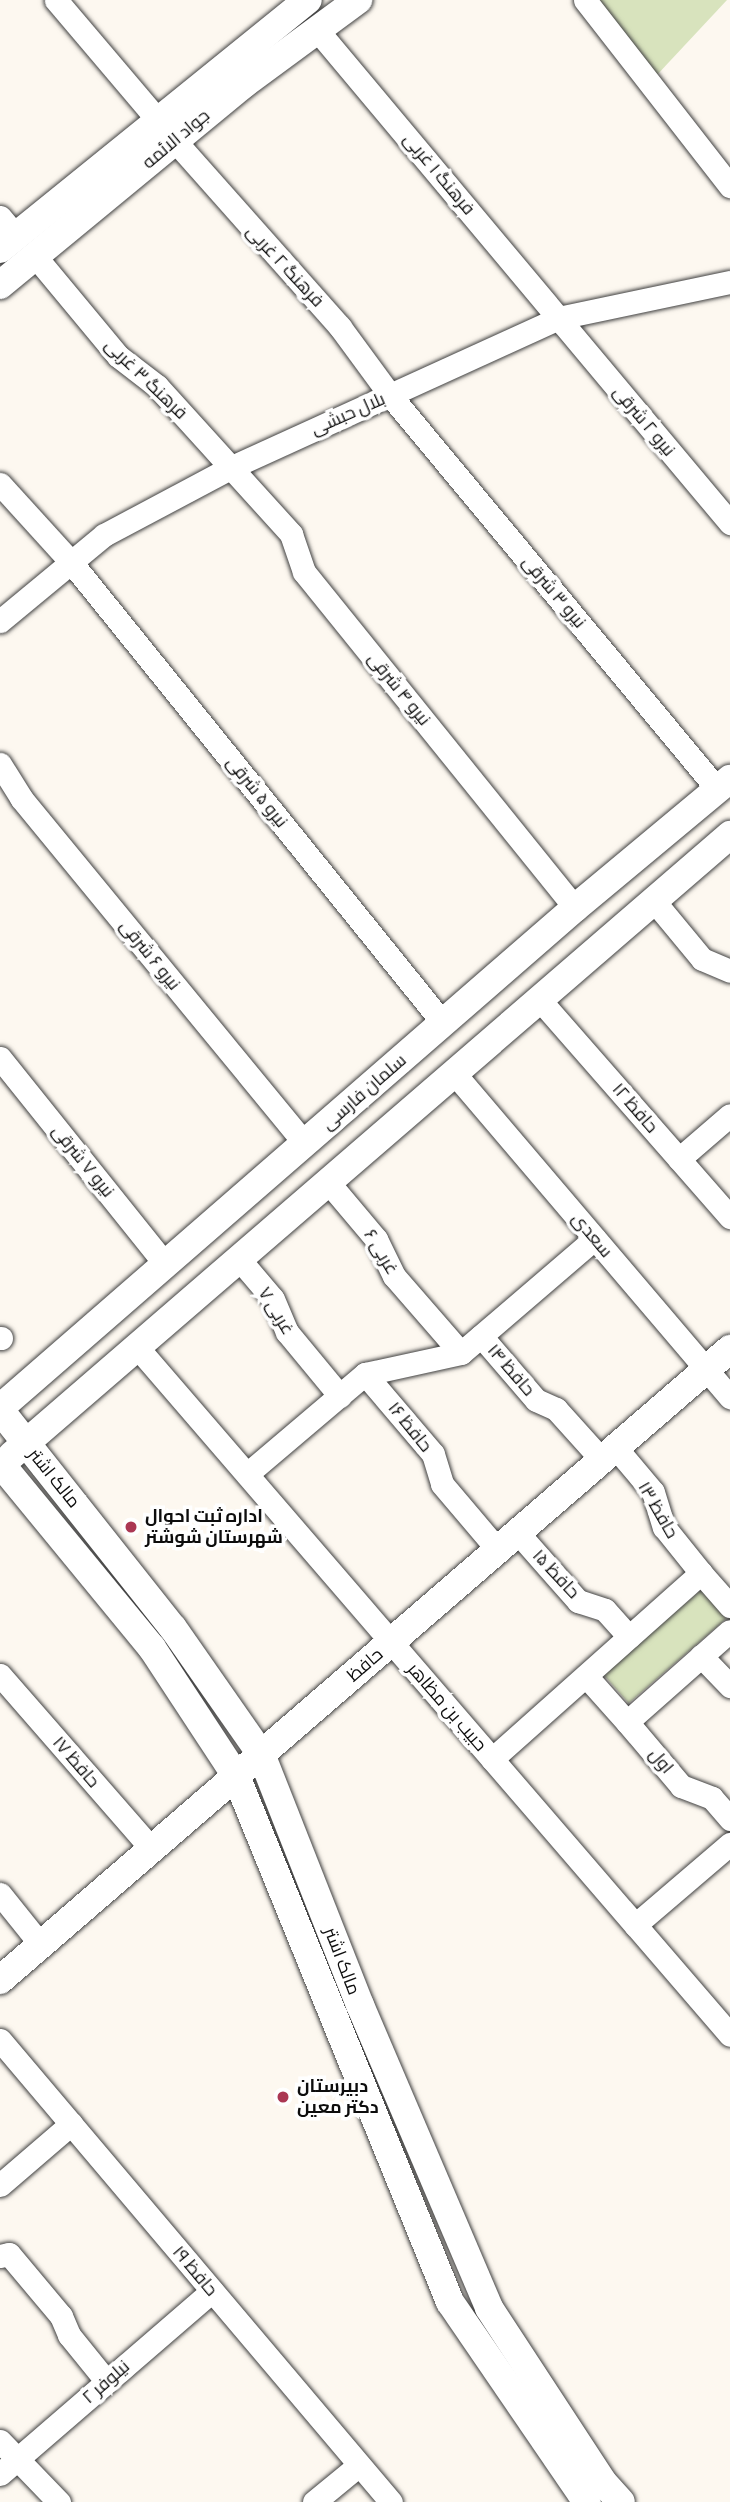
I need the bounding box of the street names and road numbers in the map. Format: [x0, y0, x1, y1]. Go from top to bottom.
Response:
street label: جواد الائمه [138, 105, 214, 173]
street label: فرهنگ ۱ غربی [399, 129, 479, 219]
street label: فرهنگ ۲ غربی [242, 221, 328, 311]
street label: فرهنگ ۳ غربی [100, 334, 192, 424]
street label: نیرو ۲ شرقی [608, 381, 680, 461]
street label: بلال حبشی [307, 388, 389, 440]
street label: نیرو ۳ شرقی [517, 551, 591, 633]
street label: نیرو ۴ شرقی [363, 648, 435, 730]
street label: نیرو ۵ شرقی [222, 752, 292, 832]
street label: نیرو ۶ شرقی [115, 915, 185, 995]
street label: سلمان فارسی [317, 1049, 411, 1135]
street label: حافظ ۱۲ [607, 1079, 663, 1137]
street label: نیرو ۷ شرقی [47, 1120, 119, 1202]
street label: سعدی [567, 1208, 617, 1262]
street label: ۶ غربی [359, 1225, 403, 1279]
street label: ۷ غربی [253, 1283, 299, 1339]
street label: حافظ ۱۴ [483, 1340, 539, 1400]
street label: حافظ ۱۶ [383, 1398, 437, 1456]
street label: مالک اشتر [23, 1444, 85, 1512]
street label: حافظ ۱۳ [633, 1478, 683, 1542]
street label: حافظ ۱۵ [528, 1545, 584, 1603]
street label: حافظ [343, 1644, 387, 1686]
street label: حبیب بن مظاهر [403, 1658, 491, 1756]
street label: حافظ ۱۷ [48, 1732, 104, 1792]
street label: اول [644, 1744, 678, 1778]
street label: مالک اشتر [319, 1924, 365, 1998]
street label: حافظ ۱۹ [168, 2241, 222, 2301]
street label: نیلوفر ۲ [78, 2356, 134, 2408]

